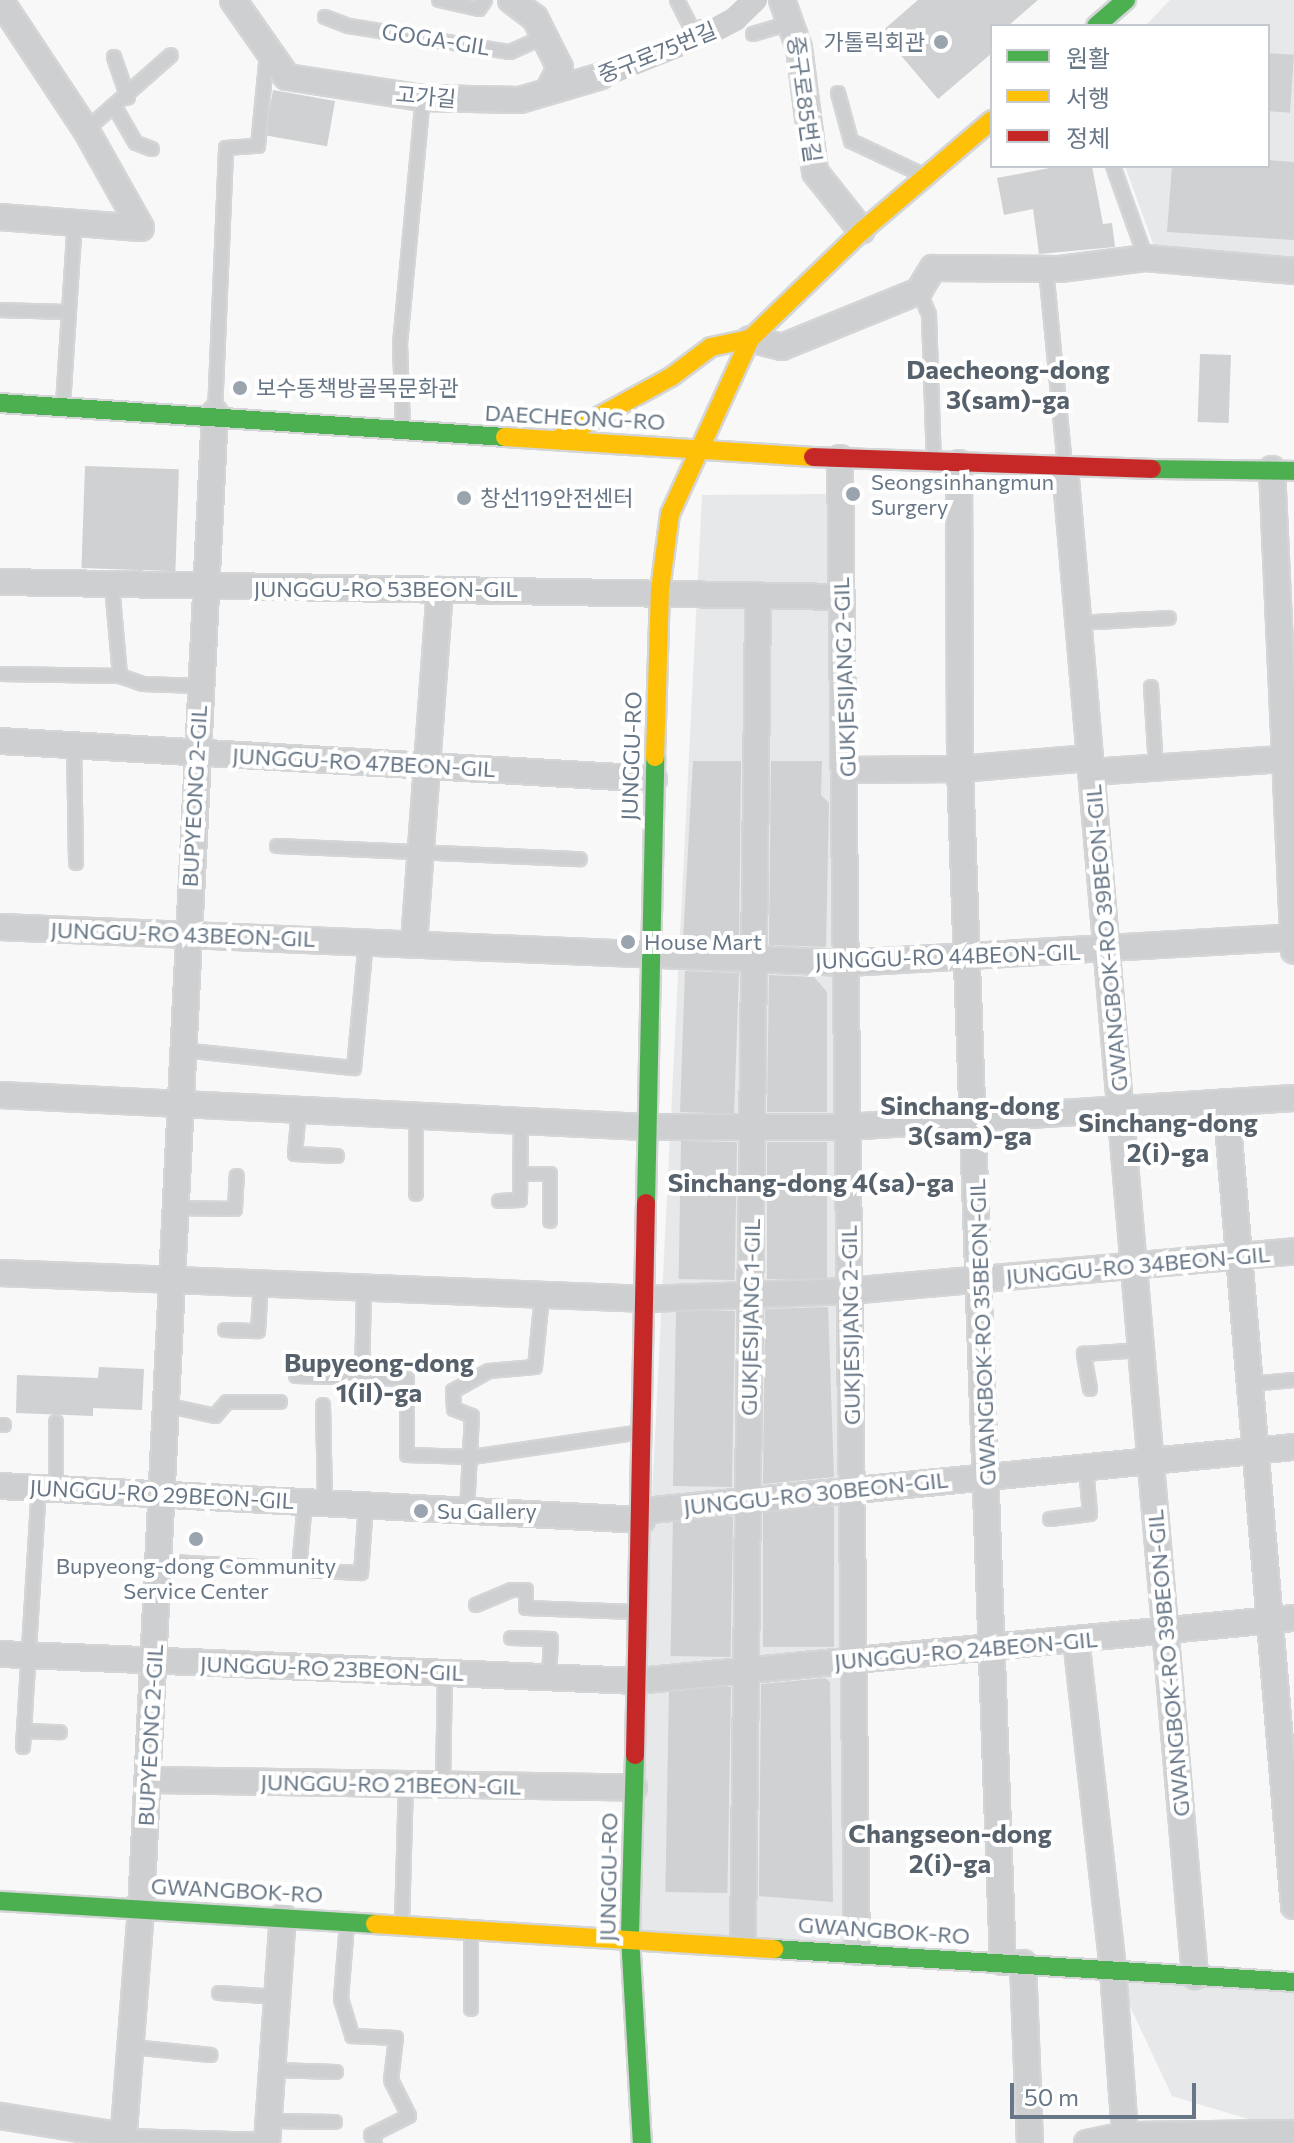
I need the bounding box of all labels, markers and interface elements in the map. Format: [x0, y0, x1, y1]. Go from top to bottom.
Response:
street label: 중구로75번길 [594, 16, 720, 88]
street label: GOGA-GIL [380, 17, 492, 61]
legend [990, 24, 1270, 168]
place label: 가톨릭회관 [824, 29, 925, 55]
marker: 가톨릭회관 [932, 33, 950, 51]
street label: 중구로85번길 [783, 34, 827, 164]
text: 원활 [1066, 43, 1110, 72]
street label: 고가길 [395, 80, 457, 112]
text: 서행 [1066, 83, 1110, 112]
text: 정체 [1066, 123, 1110, 152]
district label: Daecheong-dong 3(sam)-ga [906, 353, 1110, 414]
place label: 보수동책방골목문화관 [256, 375, 458, 401]
marker: 보수동책방골목문화관 [231, 379, 249, 397]
street label: DAECHEONG-RO [484, 399, 666, 435]
place label: Seongsinhangmun Surgery [871, 468, 1054, 520]
marker: Seongsinhangmun Surgery [842, 483, 864, 505]
place label: 창선119안전센터 [480, 485, 634, 511]
marker: 창선119안전센터 [455, 489, 473, 507]
street label: JUNGGU-RO 53BEON-GIL [254, 576, 518, 602]
street label: GUKJESIJANG 2-GIL [827, 576, 861, 778]
street label: JUNGGU-RO [616, 691, 646, 821]
street label: BUPYEONG 2-GIL [176, 704, 212, 888]
street label: JUNGGU-RO 47BEON-GIL [232, 742, 496, 782]
street label: GWANGBOK-RO 39BEON-GIL [1079, 783, 1133, 1093]
street label: JUNGGU-RO 43BEON-GIL [50, 916, 316, 952]
place label: House Mart [644, 929, 762, 955]
marker: House Mart [619, 933, 637, 951]
street label: JUNGGU-RO 44BEON-GIL [815, 938, 1081, 974]
district label: Sinchang-dong 3(sam)-ga [880, 1089, 1060, 1150]
district label: Sinchang-dong 2(i)-ga [1078, 1106, 1258, 1168]
district label: Sinchang-dong 4(sa)-ga [668, 1166, 954, 1198]
street label: GWANGBOK-RO 35BEON-GIL [963, 1178, 1001, 1486]
street label: GUKJESIJANG 1-GIL [735, 1218, 765, 1416]
street label: GUKJESIJANG 2-GIL [835, 1225, 865, 1425]
street label: JUNGGU-RO 34BEON-GIL [1005, 1240, 1271, 1290]
district label: Bupyeong-dong 1(il)-ga [284, 1346, 474, 1408]
street label: JUNGGU-RO 30BEON-GIL [682, 1466, 950, 1520]
street label: JUNGGU-RO 29BEON-GIL [29, 1474, 295, 1514]
place label: Su Gallery [437, 1498, 537, 1524]
marker: Su Gallery [412, 1502, 430, 1520]
street label: GWANGBOK-RO 39BEON-GIL [1141, 1508, 1195, 1818]
marker: Bupyeong-dong Community Service Center [187, 1530, 205, 1548]
place label: Bupyeong-dong Community Service Center [56, 1552, 336, 1604]
street label: JUNGGU-RO 24BEON-GIL [833, 1625, 1099, 1675]
street label: BUPYEONG 2-GIL [132, 1643, 168, 1827]
street label: JUNGGU-RO 23BEON-GIL [200, 1650, 464, 1686]
street label: JUNGGU-RO 21BEON-GIL [260, 1769, 522, 1799]
street label: JUNGGU-RO [594, 1812, 622, 1942]
district label: Changseon-dong 2(i)-ga [848, 1817, 1052, 1878]
street label: GWANGBOK-RO [150, 1872, 324, 1908]
street label: GWANGBOK-RO [797, 1911, 971, 1949]
scale bar [1014, 2067, 1200, 2117]
text: 50 m [1024, 2082, 1079, 2111]

